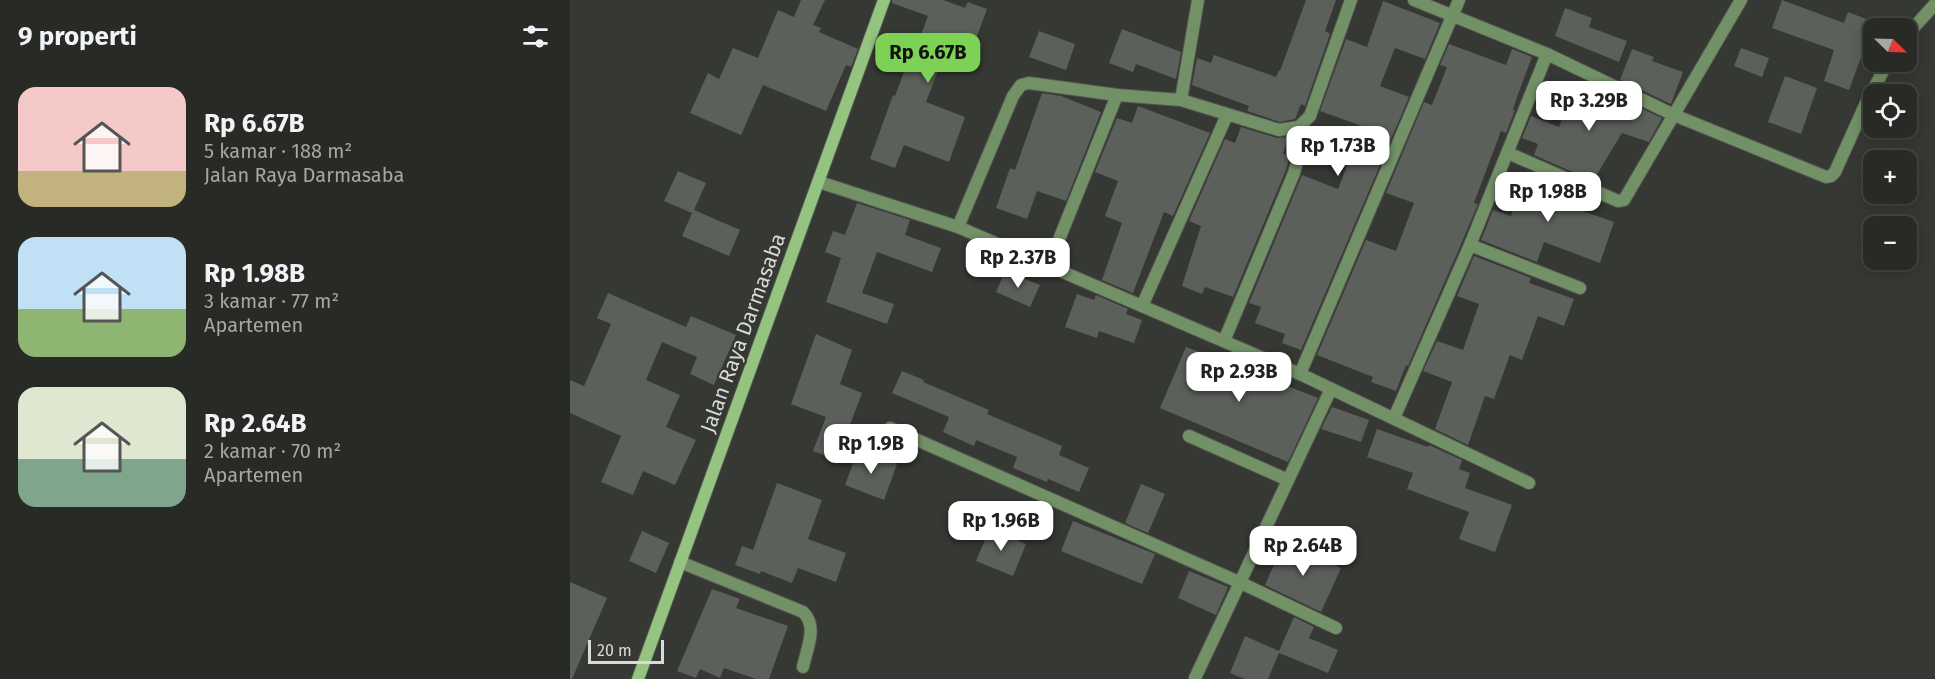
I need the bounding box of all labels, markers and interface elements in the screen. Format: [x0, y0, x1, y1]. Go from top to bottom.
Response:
north arrow [1863, 18, 1917, 72]
map controls [1863, 18, 1917, 270]
icon: filters [519, 20, 552, 53]
text: 9 properti [18, 21, 137, 52]
pin: Rp 6.67B [866, 33, 990, 84]
text: Rp 6.67B [889, 40, 967, 64]
pin: Rp 3.29B [1527, 81, 1651, 132]
button: locate [1863, 84, 1917, 138]
text: Rp 3.29B [1550, 88, 1628, 112]
text: Rp 6.67B [204, 108, 305, 139]
icon: home [66, 111, 138, 183]
pin: Rp 1.73B [1276, 126, 1400, 177]
text: Rp 1.73B [1300, 133, 1376, 157]
text: 5 kamar · 188 m² [204, 139, 352, 163]
button: + [1863, 150, 1917, 204]
text: Jalan Raya Darmasaba [204, 163, 404, 187]
pin: Rp 1.98B [1486, 172, 1610, 223]
text: Rp 1.98B [1509, 179, 1587, 203]
button: − [1863, 216, 1917, 270]
street label: Jalan Raya Darmasaba [695, 230, 791, 436]
pin: Rp 2.37B [956, 238, 1080, 289]
text: Rp 2.37B [980, 245, 1056, 269]
text: Rp 1.98B [204, 258, 305, 289]
icon: home [66, 261, 138, 333]
text: 3 kamar · 77 m² [204, 289, 339, 313]
text: Apartemen [204, 313, 303, 337]
pin: Rp 2.93B [1177, 352, 1301, 403]
text: Rp 2.93B [1200, 359, 1278, 383]
text: Rp 2.64B [204, 408, 307, 439]
icon: home [66, 411, 138, 483]
pin: Rp 1.9B [816, 424, 926, 475]
text: Rp 1.9B [838, 431, 904, 455]
text: 2 kamar · 70 m² [204, 439, 341, 463]
text: Apartemen [204, 463, 303, 487]
pin: Rp 1.96B [939, 501, 1063, 552]
text: Rp 1.96B [962, 508, 1040, 532]
pin: Rp 2.64B [1241, 526, 1365, 577]
text: Rp 2.64B [1264, 533, 1342, 557]
scale bar [588, 637, 664, 664]
text: 20 m [597, 641, 632, 660]

